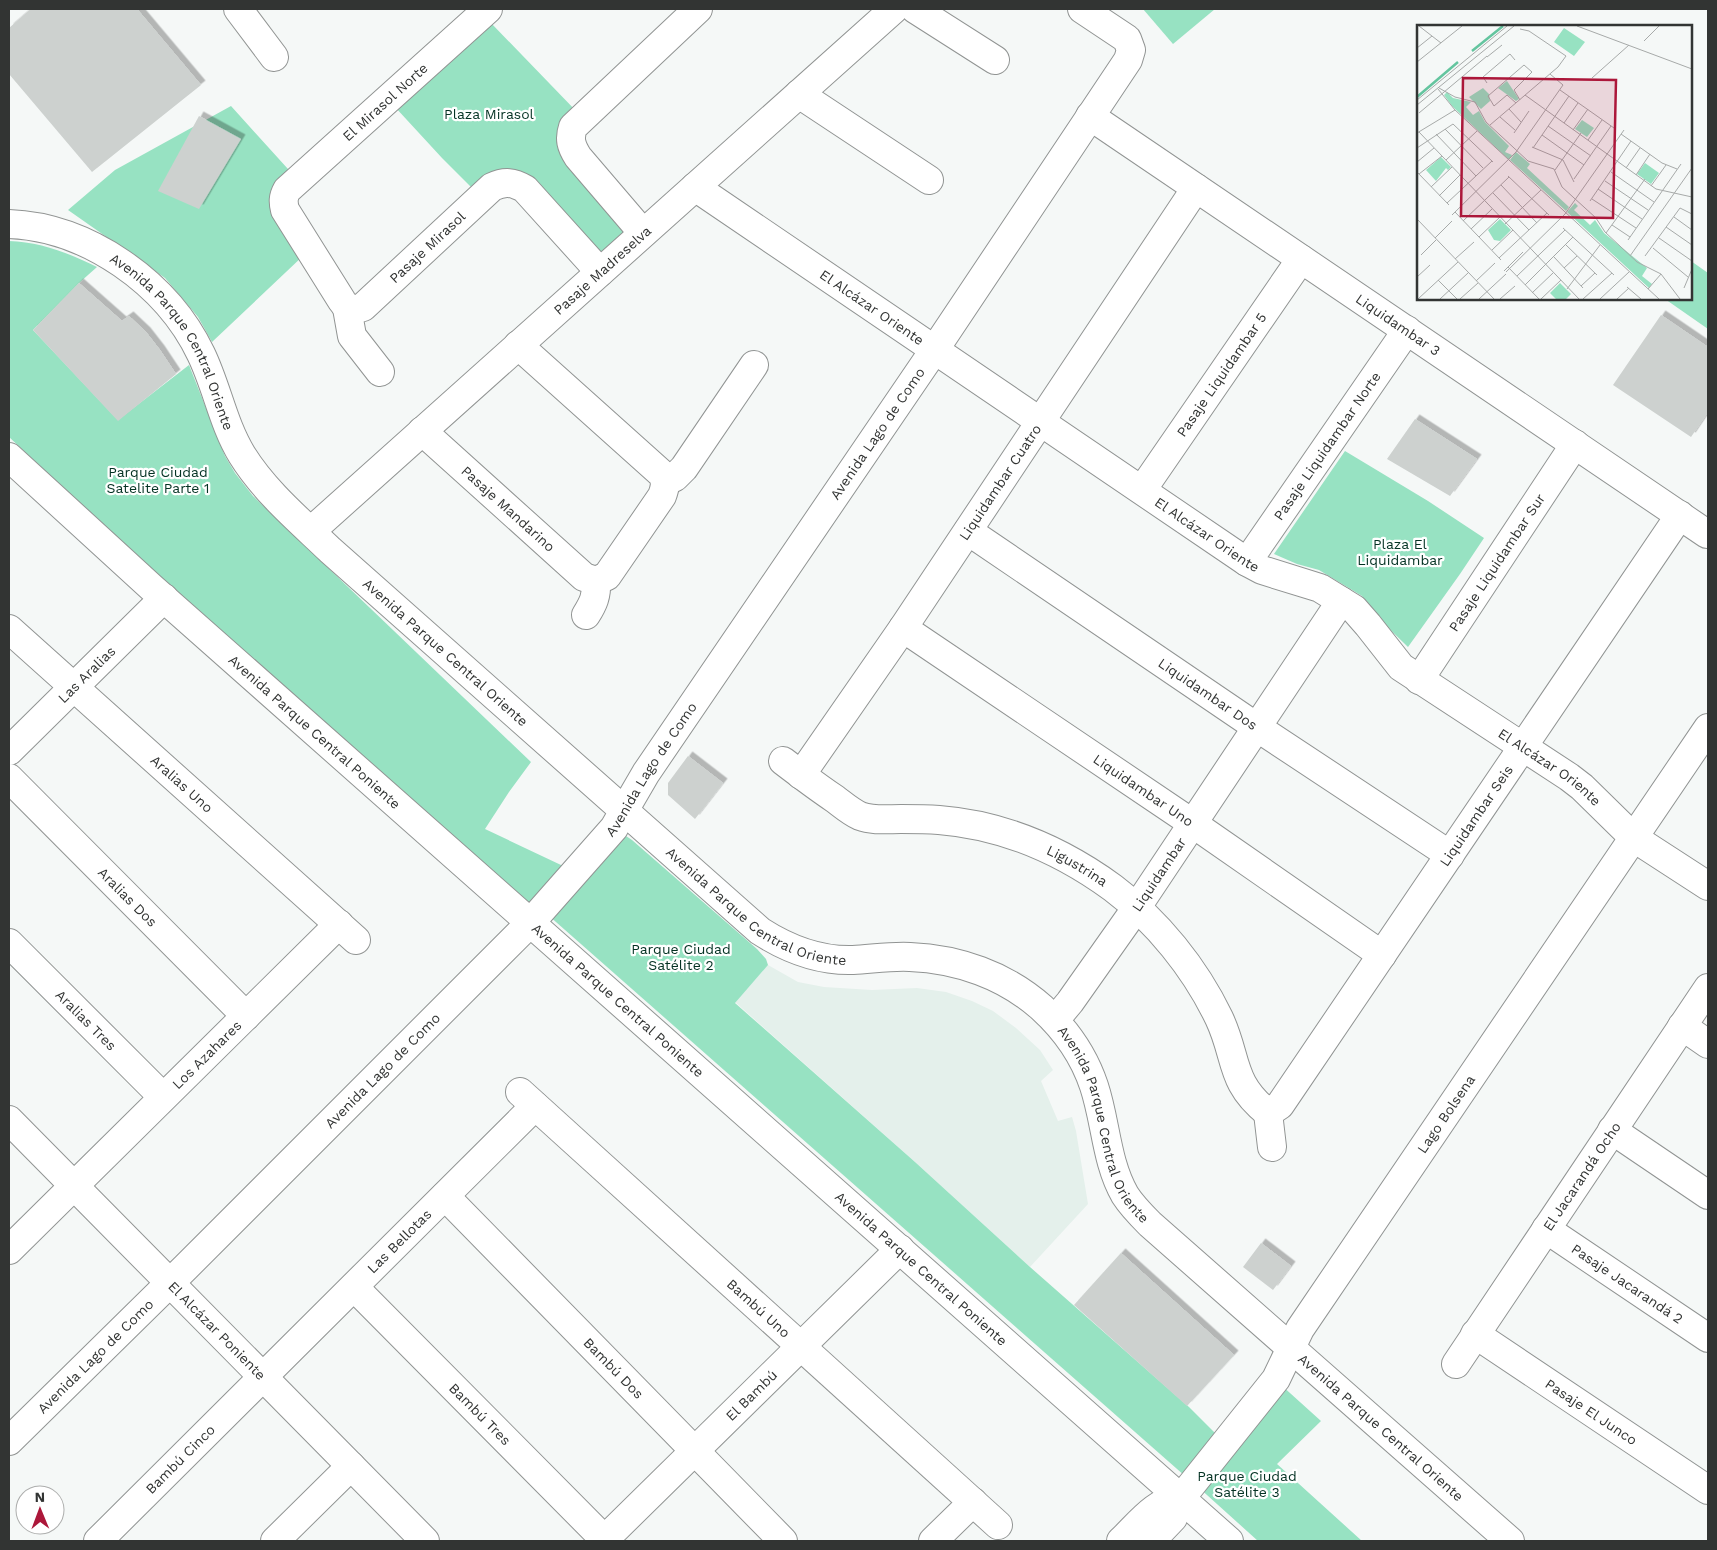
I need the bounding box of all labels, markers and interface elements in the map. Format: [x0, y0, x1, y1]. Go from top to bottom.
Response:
inset map [1417, 25, 1692, 300]
street label: El Mirasol Norte [339, 60, 431, 144]
park label: Plaza Mirasol [444, 106, 535, 122]
street label: Pasaje Mirasol [386, 208, 469, 286]
street label: Pasaje Madreselva [550, 222, 654, 318]
street label: Avenida Parque Central Oriente [107, 250, 237, 432]
street label: El Alcázar Oriente [817, 266, 927, 348]
street label: Liquidambar 3 [1353, 290, 1443, 359]
street label: Pasaje Liquidambar 5 [1173, 310, 1270, 440]
street label: Avenida Lago de Como [827, 365, 928, 502]
street label: Pasaje Liquidambar Norte [1270, 369, 1384, 523]
street label: Liquidambar Cuatro [956, 421, 1044, 543]
street label: Pasaje Mandarino [458, 463, 558, 555]
park label: Parque Ciudad Satelite Parte 1 [107, 464, 209, 496]
street label: Pasaje Liquidambar Sur [1445, 490, 1548, 634]
street label: El Alcázar Oriente [1152, 494, 1262, 575]
park label: Plaza El Liquidambar [1357, 536, 1443, 568]
street label: Avenida Parque Central Oriente [360, 575, 531, 729]
street label: Las Aralias [55, 643, 119, 706]
street label: Avenida Parque Central Poniente [225, 652, 404, 812]
street label: Liquidambar Dos [1155, 655, 1260, 733]
street label: Avenida Lago de Como [602, 699, 700, 840]
street label: El Alcázar Oriente [1495, 725, 1604, 809]
street label: Liquidambar Uno [1090, 751, 1196, 830]
street label: Aralias Uno [147, 752, 216, 816]
street label: Liquidambar Seis [1436, 762, 1516, 869]
street label: Liquidambar [1128, 834, 1189, 914]
street label: Ligustrina [1044, 842, 1111, 890]
street label: Avenida Parque Central Oriente [663, 844, 847, 968]
street label: Aralias Dos [95, 864, 160, 930]
street label: Avenida Parque Central Poniente [529, 920, 707, 1080]
park label: Parque Ciudad Satélite 2 [631, 941, 731, 973]
street label: Aralias Tres [53, 987, 120, 1054]
street label: Avenida Lago de Como [322, 1010, 443, 1131]
street label: Los Azahares [169, 1017, 245, 1092]
street label: Avenida Parque Central Oriente [1055, 1023, 1152, 1226]
street label: Lago Bolsena [1414, 1072, 1478, 1156]
street label: El Jacarandá Ocho [1540, 1119, 1624, 1234]
street label: Avenida Parque Central Poniente [832, 1188, 1010, 1349]
street label: Las Bellotas [364, 1206, 435, 1276]
street label: Pasaje Jacarandá 2 [1569, 1241, 1686, 1327]
street label: Bambú Uno [724, 1276, 793, 1341]
street label: El Alcázar Poniente [165, 1278, 269, 1383]
street label: Avenida Lago de Como [34, 1296, 157, 1417]
street label: Bambú Dos [580, 1334, 647, 1402]
street label: Avenida Parque Central Oriente [1295, 1350, 1467, 1504]
street label: El Bambú [722, 1367, 780, 1424]
street label: Pasaje El Junco [1542, 1375, 1640, 1448]
street label: Bambú Tres [446, 1380, 514, 1448]
street label: Bambú Cinco [142, 1421, 218, 1497]
park label: Parque Ciudad Satélite 3 [1197, 1468, 1297, 1500]
north arrow [15, 1485, 65, 1535]
text: N [34, 1489, 45, 1505]

